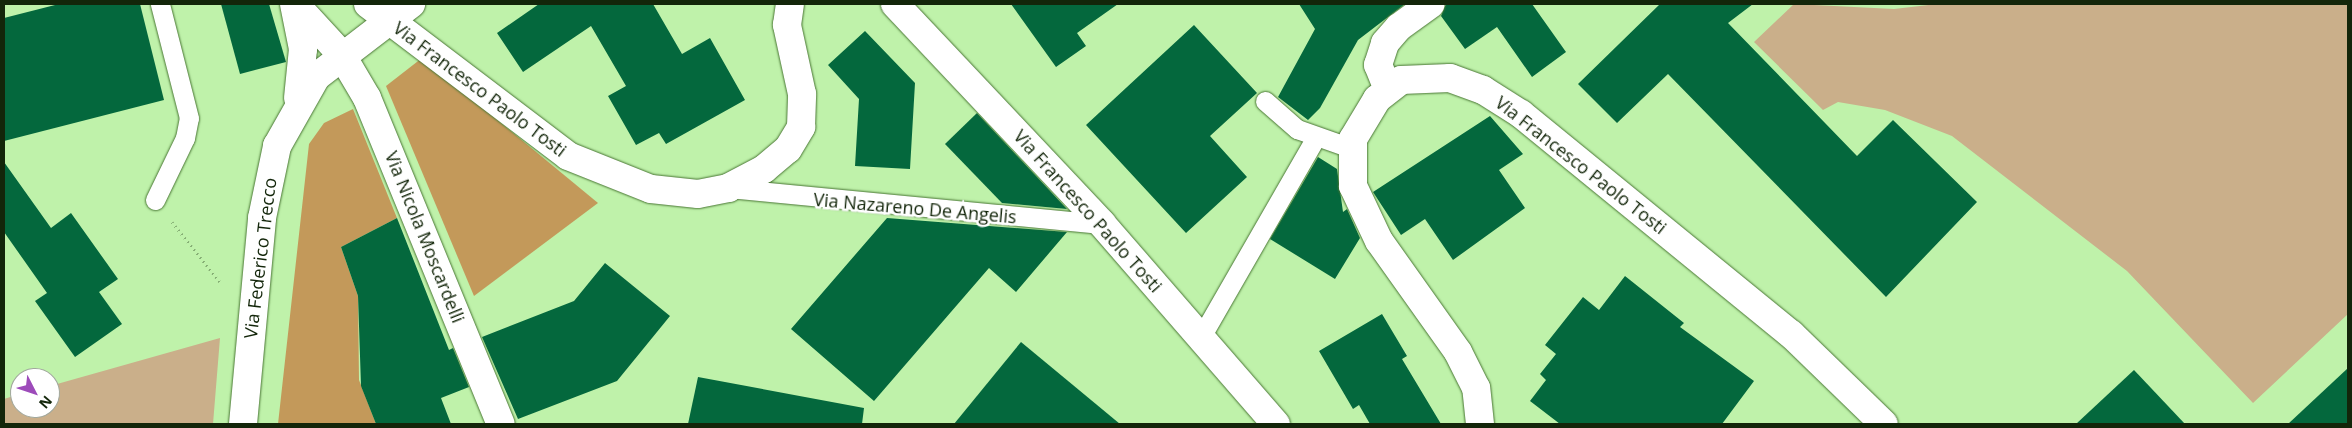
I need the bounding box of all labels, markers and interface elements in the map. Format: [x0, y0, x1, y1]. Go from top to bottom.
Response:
street label: Via Francesco Paolo Tosti [389, 17, 571, 161]
street label: Via Francesco Paolo Tosti [1491, 92, 1671, 238]
street label: Via Francesco Paolo Tosti [1009, 125, 1167, 297]
street label: Via Nicola Moscardelli [381, 148, 469, 326]
street label: Via Federico Trecco [239, 176, 281, 340]
street label: Via Nazareno De Angelis [813, 188, 1017, 228]
north arrow [10, 368, 60, 418]
text: N [35, 392, 57, 413]

